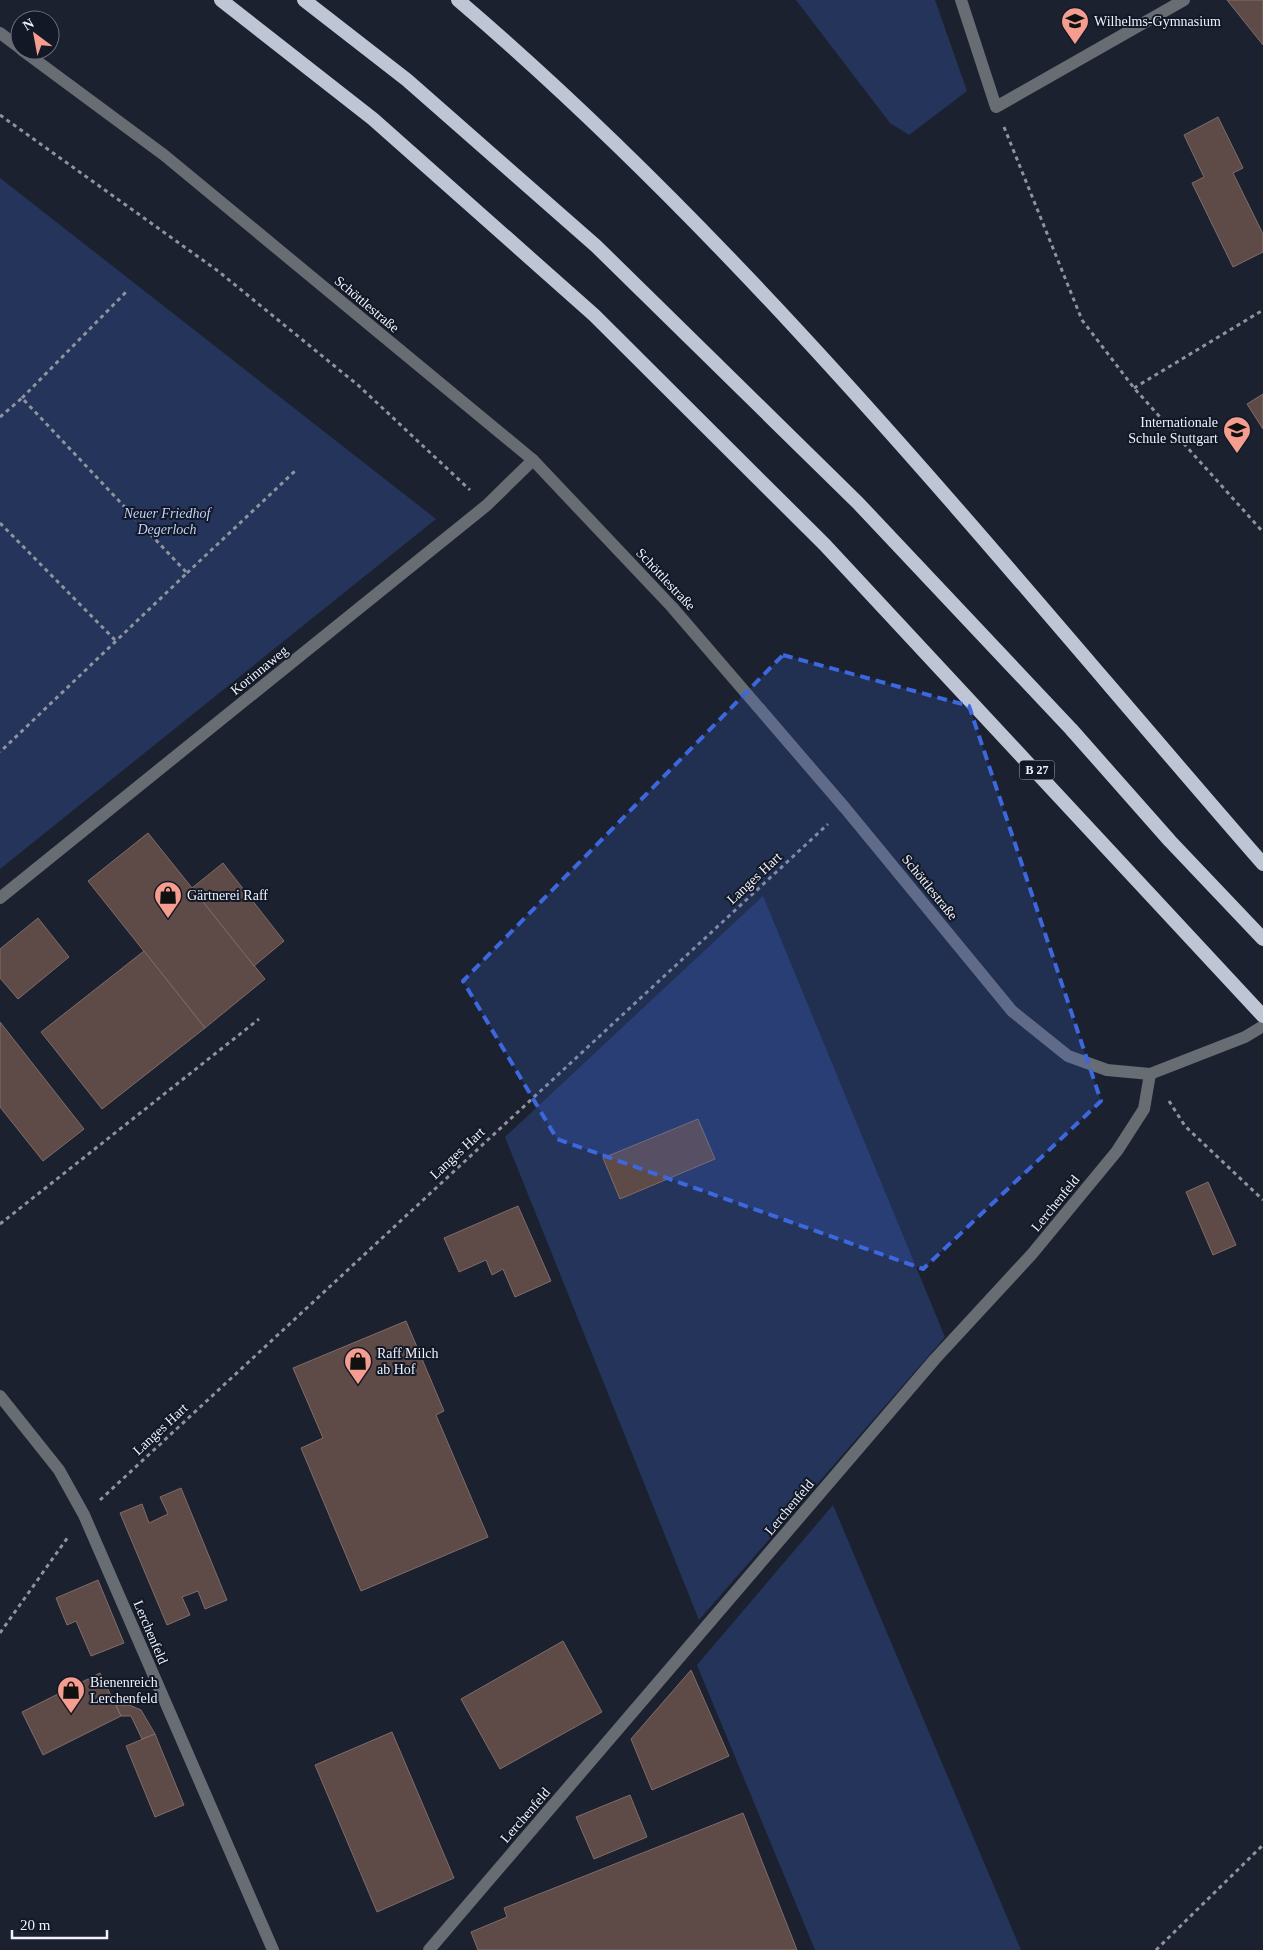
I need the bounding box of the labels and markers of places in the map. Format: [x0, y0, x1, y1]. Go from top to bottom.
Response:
school or university icon: Wilhelms-Gymnasium [1060, 6, 1090, 45]
place label: Wilhelms-Gymnasium [1094, 14, 1221, 29]
place label: Internationale Schule Stuttgart [1128, 415, 1218, 446]
school or university icon: Internationale Schule Stuttgart [1222, 415, 1252, 454]
shop icon: Gärtnerei Raff [153, 880, 183, 919]
place label: Gärtnerei Raff [187, 888, 268, 903]
shop icon: Raff Milch ab Hof [343, 1346, 373, 1385]
place label: Raff Milch ab Hof [377, 1346, 439, 1377]
shop icon: Bienenreich Lerchenfeld [56, 1675, 86, 1714]
place label: Bienenreich Lerchenfeld [90, 1675, 158, 1706]

